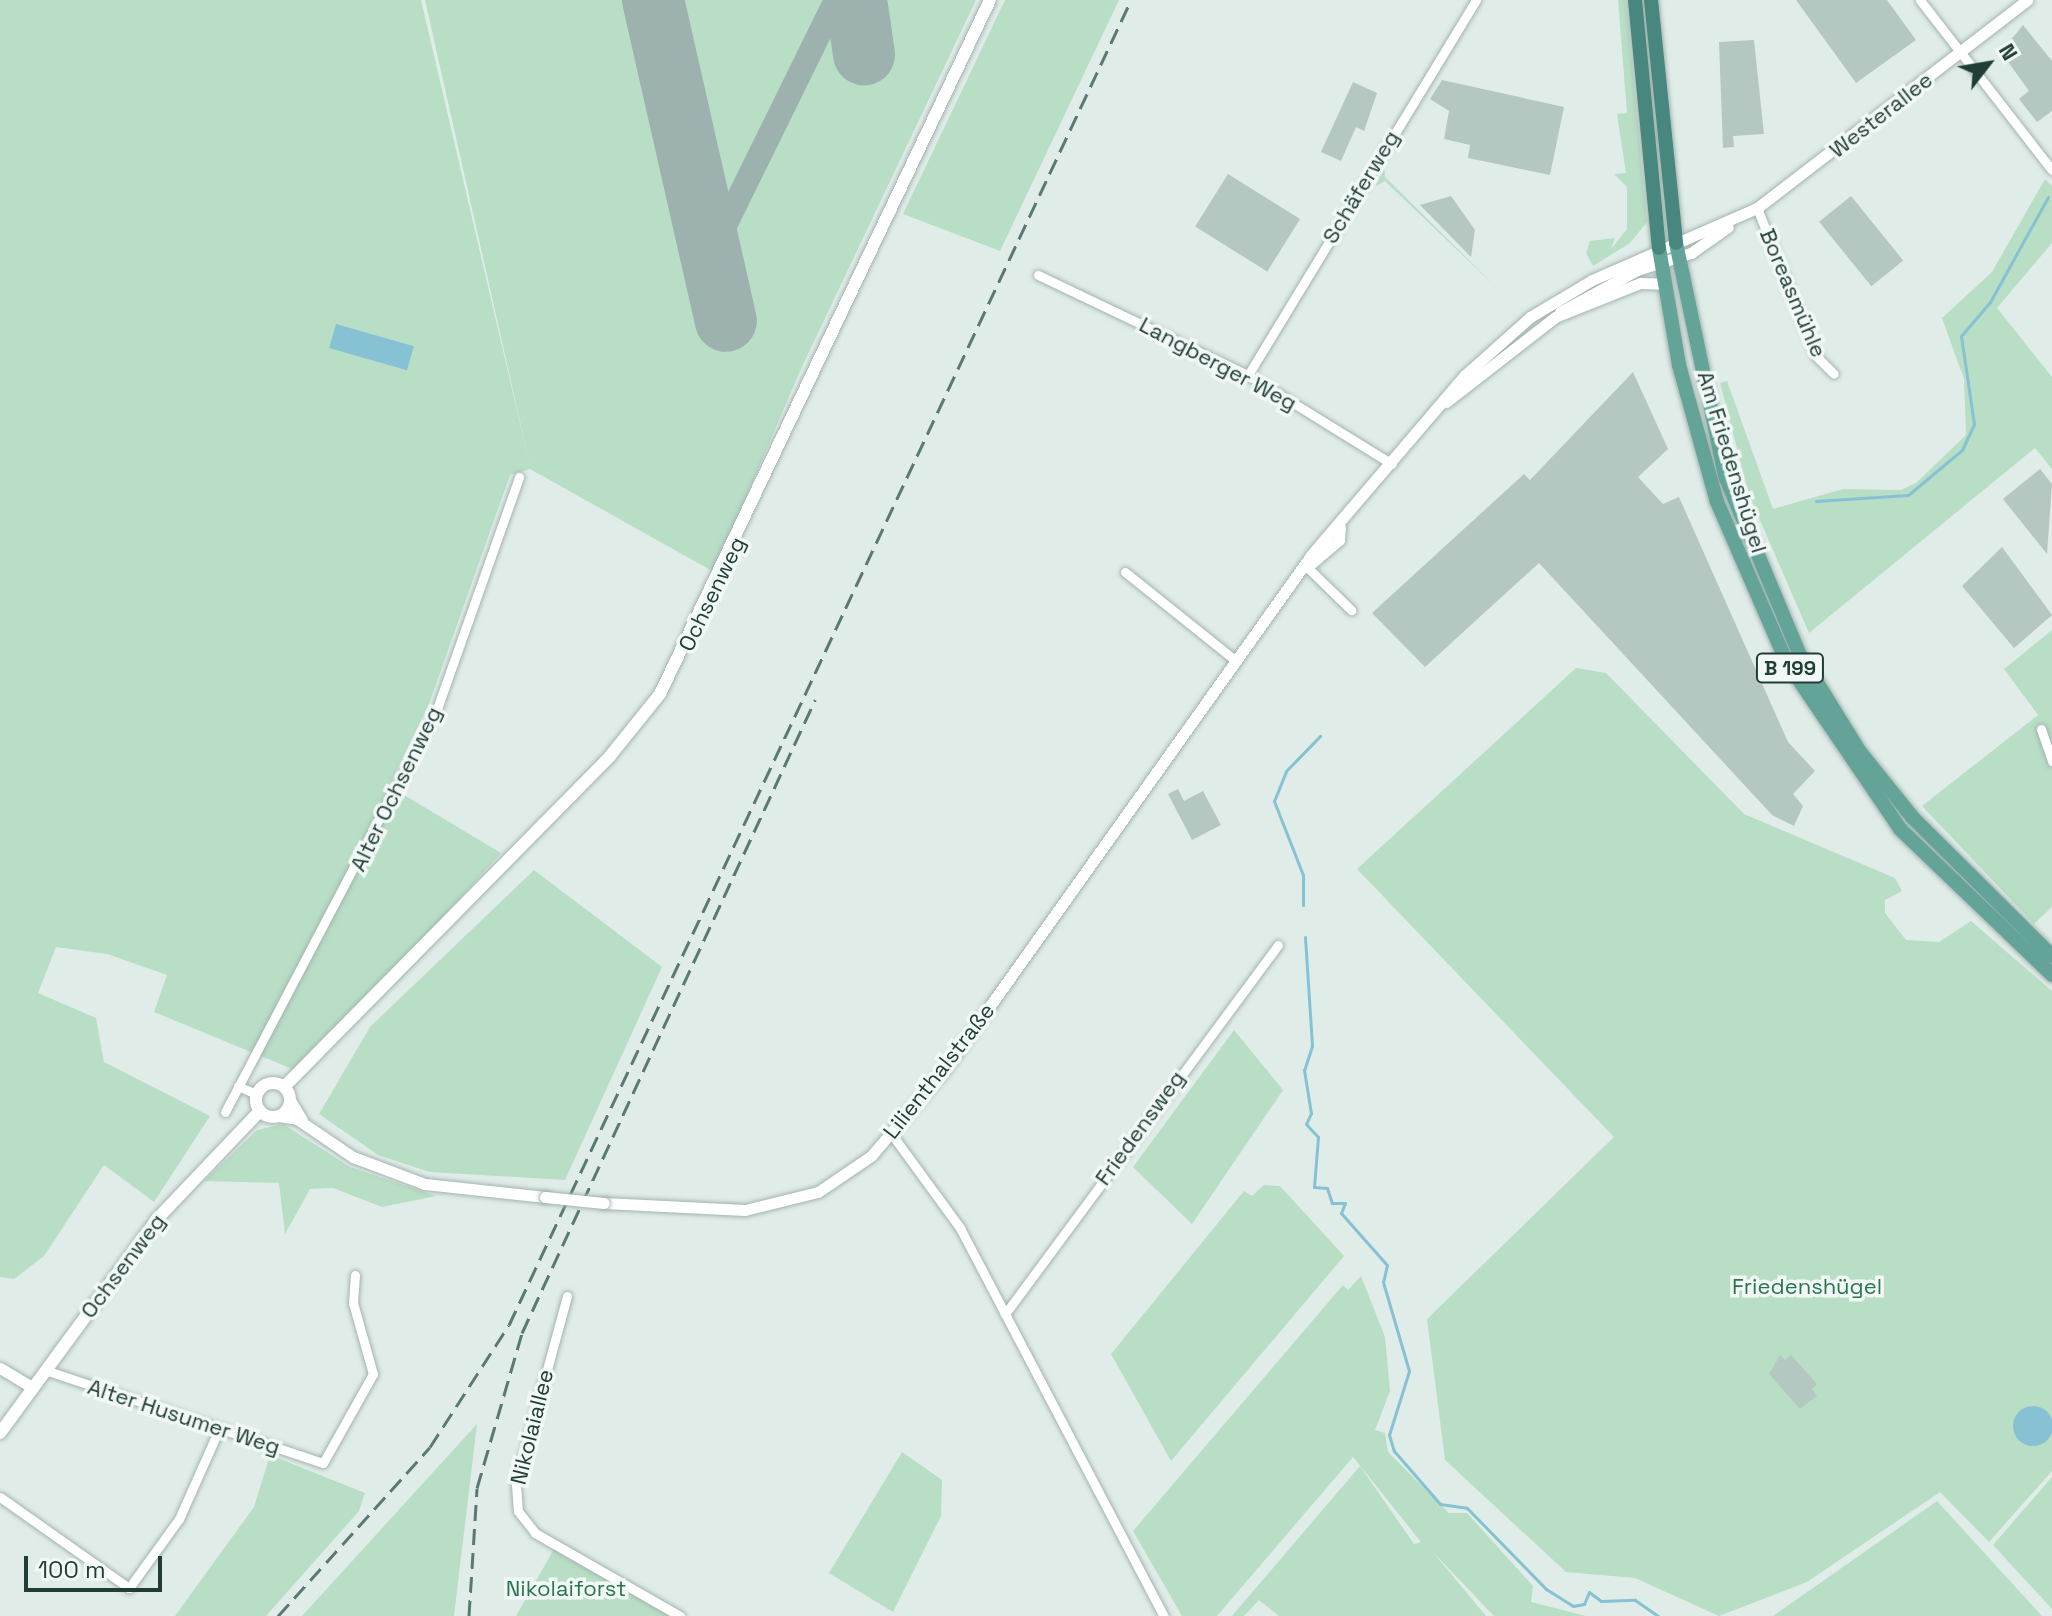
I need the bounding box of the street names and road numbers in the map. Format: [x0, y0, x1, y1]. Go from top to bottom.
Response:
street label: Westerallee [1824, 67, 1938, 163]
street label: Schäferweg [1317, 126, 1405, 248]
street label: Boreasmühle [1754, 225, 1832, 361]
street label: Langberger Weg [1135, 311, 1301, 417]
street label: Am Friedenshügel [1692, 368, 1772, 556]
street label: Ochsenweg [673, 533, 751, 655]
road number: B 199 [1754, 652, 1826, 684]
street label: Alter Ochsenweg [345, 702, 447, 876]
street label: Lilienthalstraße [878, 998, 1000, 1144]
street label: Friedensweg [1090, 1066, 1190, 1190]
street label: Ochsenweg [75, 1209, 171, 1323]
street label: Nikolaiallee [505, 1367, 559, 1487]
street label: Alter Husumer Weg [84, 1373, 284, 1461]

